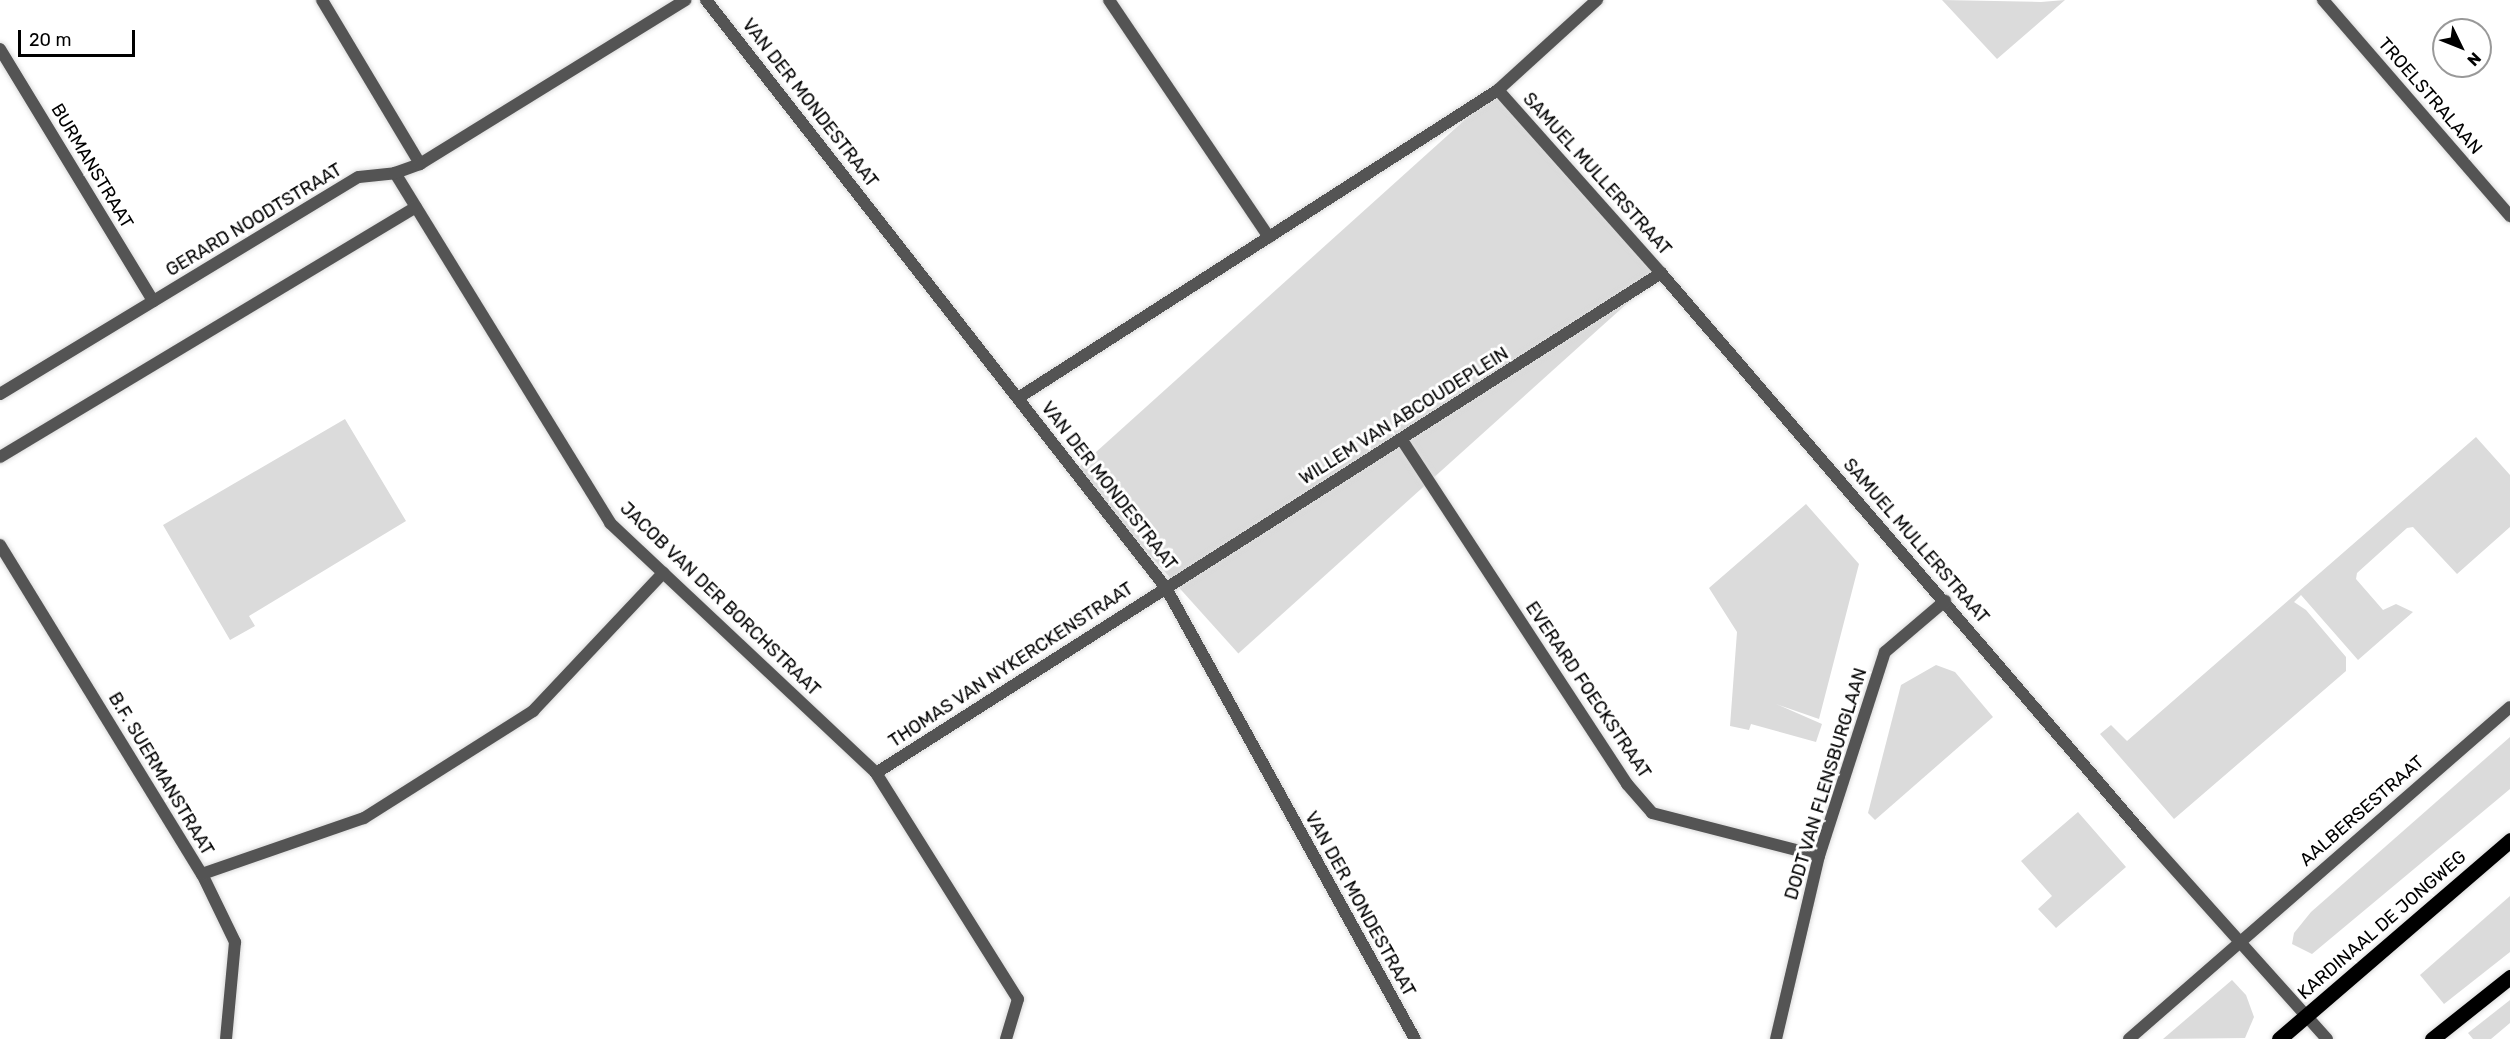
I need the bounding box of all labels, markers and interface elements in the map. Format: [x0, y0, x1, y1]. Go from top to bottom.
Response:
street label: VAN DER MONDESTRAAT [737, 14, 883, 192]
scale bar [21, 18, 138, 56]
north arrow [2432, 18, 2492, 78]
text: 20 m [29, 29, 71, 51]
street label: TROELSTRALAAN [2373, 33, 2487, 159]
street label: SAMUEL MULLERSTRAAT [1518, 88, 1676, 260]
street label: BURMANSTRAAT [46, 100, 138, 232]
street label: GERARD NOODTSTRAAT [162, 159, 346, 281]
street label: WILLEM VAN ABCOUDEPLEIN [1295, 342, 1513, 490]
street label: VAN DER MONDESTRAAT [1036, 397, 1182, 575]
street label: SAMUEL MULLERSTRAAT [1838, 454, 1994, 628]
street label: JACOB VAN DER BORCHSTRAAT [615, 497, 825, 701]
street label: THOMAS VAN NYKERCKENSTRAAT [885, 578, 1137, 752]
street label: EVERARD FOECKSTRAAT [1521, 598, 1655, 782]
street label: DODT VAN FLENSBURGLAAN [1780, 665, 1872, 903]
street label: B.F. SUERMANSTRAAT [104, 689, 218, 859]
street label: AALBERSESTRAAT [2295, 751, 2429, 871]
street label: VAN DER MONDESTRAAT [1300, 808, 1420, 1000]
street label: KARDINAAL DE JONGWEG [2293, 846, 2471, 1004]

